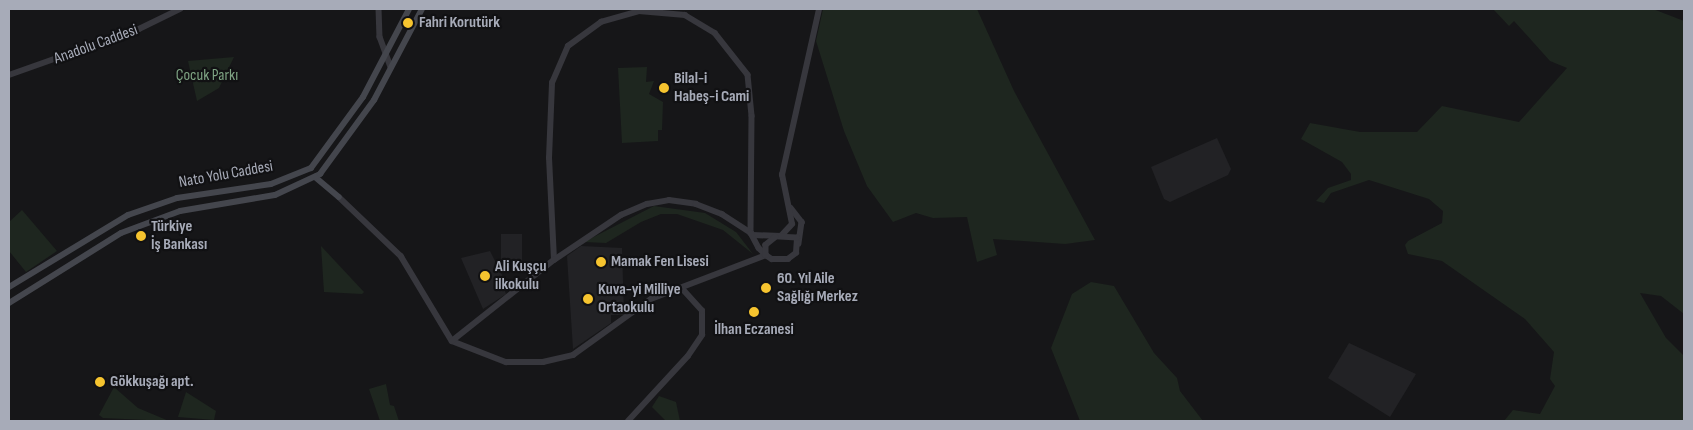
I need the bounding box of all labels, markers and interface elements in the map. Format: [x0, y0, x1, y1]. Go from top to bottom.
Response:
place label: Fahri Korutürk [419, 13, 500, 33]
marker: Fahri Korutürk [401, 16, 415, 30]
street label: Anadolu Caddesi [51, 21, 141, 69]
park label: Çocuk Parkı [176, 66, 238, 86]
place label: Bilal-i Habeş-i Cami [674, 69, 749, 107]
marker: Bilal-i Habeş-i Cami [658, 82, 670, 94]
street label: Nato Yolu Caddesi [178, 157, 274, 193]
place label: Türkiye İş Bankası [151, 217, 207, 255]
marker: Türkiye İş Bankası [135, 230, 147, 242]
place label: Mamak Fen Lisesi [611, 252, 709, 272]
marker: Mamak Fen Lisesi [595, 256, 607, 268]
place label: Ali Kuşçu ilkokulu [495, 257, 546, 295]
place label: 60. Yıl Aile Sağlığı Merkez [777, 269, 858, 307]
marker: Ali Kuşçu ilkokulu [479, 270, 491, 282]
place label: Kuva-yi Milliye Ortaokulu [598, 280, 681, 318]
marker: 60. Yıl Aile Sağlığı Merkez [759, 281, 773, 295]
marker: Kuva-yi Milliye Ortaokulu [582, 293, 594, 305]
marker: İlhan Eczanesi [748, 306, 760, 318]
place label: İlhan Eczanesi [714, 320, 794, 340]
place label: Gökkuşağı apt. [110, 372, 194, 392]
marker: Gökkuşağı apt. [94, 376, 106, 388]

